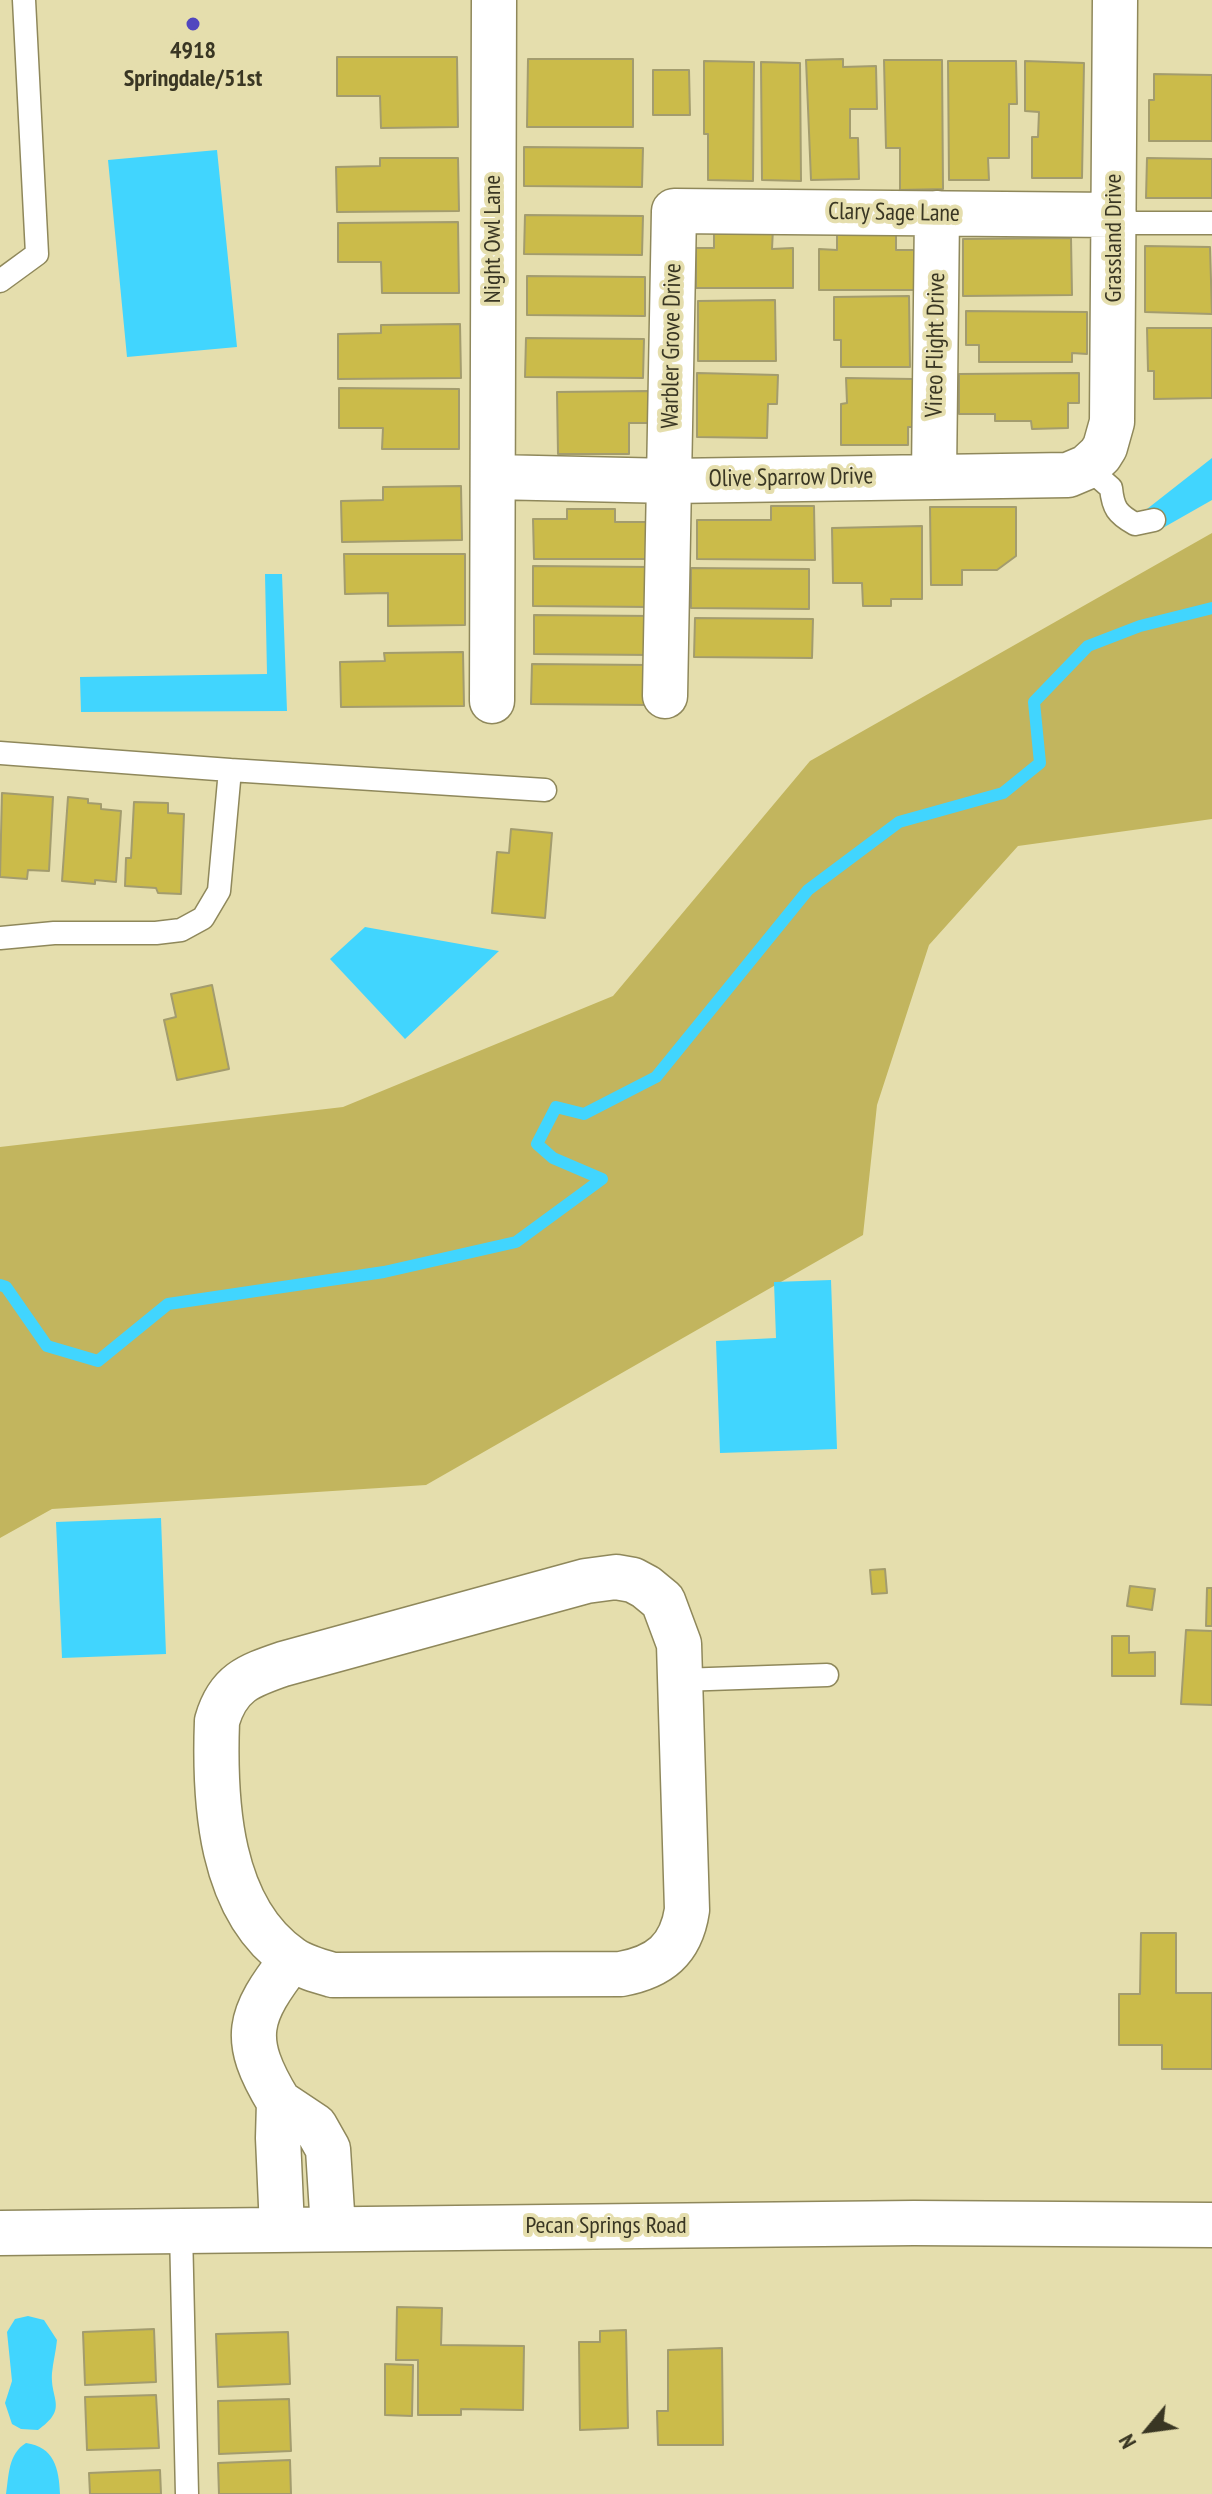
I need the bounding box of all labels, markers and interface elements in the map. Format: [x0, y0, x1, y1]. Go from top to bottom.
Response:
marker: 4918 Springdale/51st [184, 15, 202, 33]
place label: 4918 Springdale/51st [124, 37, 262, 93]
street label: Grassland Drive [1100, 173, 1128, 303]
street label: Night Owl Lane [479, 175, 507, 303]
street label: Clary Sage Lane [828, 197, 960, 229]
street label: Warbler Grove Drive [656, 263, 688, 429]
street label: Vireo Flight Drive [920, 272, 952, 418]
street label: Olive Sparrow Drive [708, 462, 874, 494]
street label: Pecan Springs Road [525, 2212, 687, 2240]
north arrow [1108, 2390, 1188, 2470]
text: N [1112, 2430, 1142, 2454]

